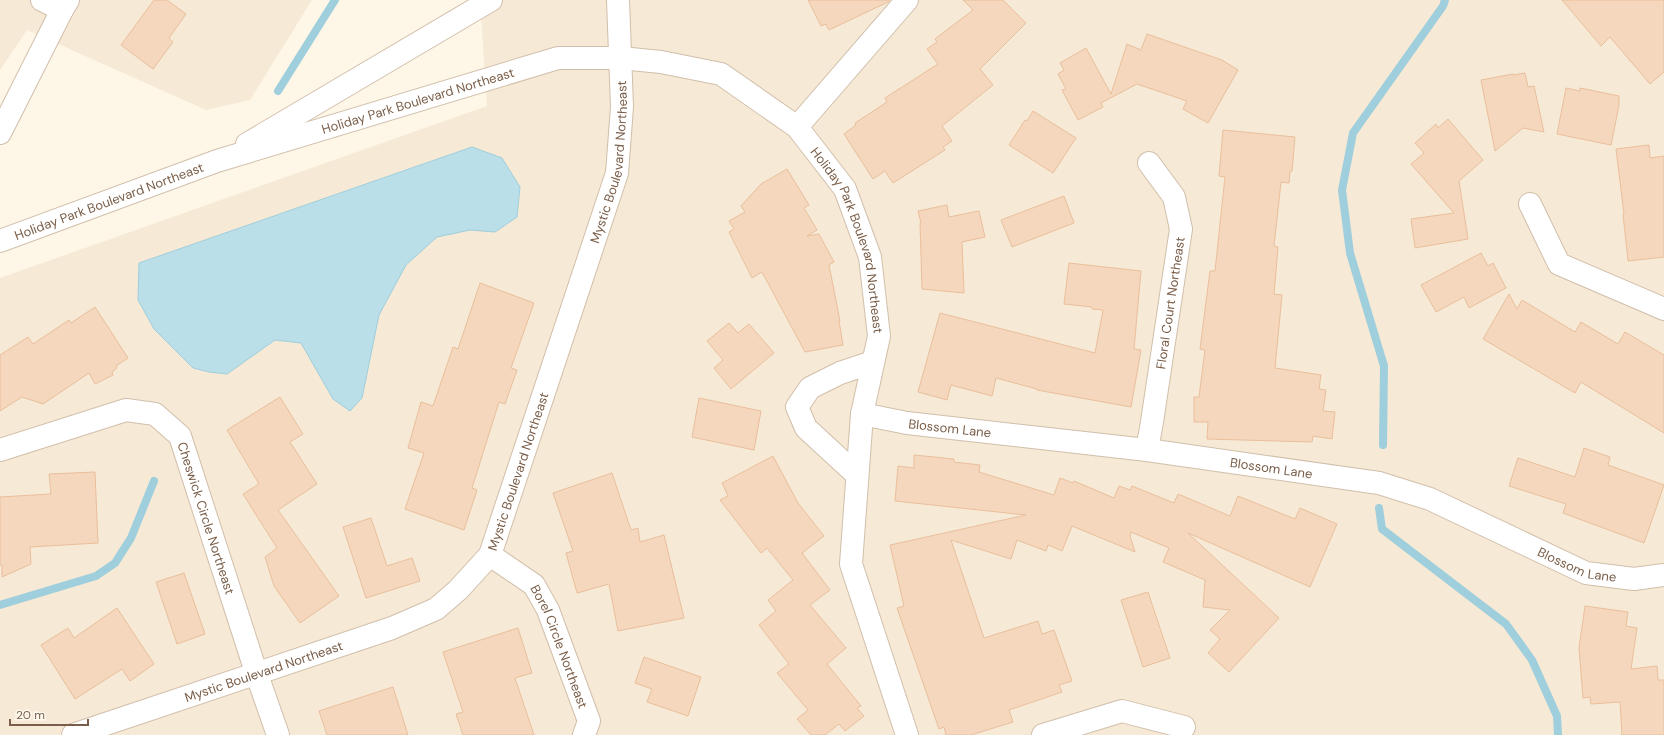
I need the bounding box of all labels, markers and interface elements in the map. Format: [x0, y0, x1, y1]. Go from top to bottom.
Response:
street label: Holiday Park Boulevard Northeast [319, 63, 516, 137]
street label: Mystic Boulevard Northeast [586, 80, 631, 245]
street label: Holiday Park Boulevard Northeast [807, 143, 887, 334]
street label: Holiday Park Boulevard Northeast [12, 158, 206, 243]
street label: Floral Court Northeast [1152, 235, 1188, 370]
street label: Mystic Boulevard Northeast [484, 390, 552, 553]
street label: Blossom Lane [908, 415, 992, 441]
street label: Cheswick Circle Northeast [174, 440, 239, 596]
street label: Blossom Lane [1229, 453, 1314, 482]
street label: Blossom Lane [1535, 543, 1618, 585]
street label: Borel Circle Northeast [527, 581, 592, 711]
street label: Mystic Boulevard Northeast [182, 637, 345, 706]
scale bar [10, 701, 88, 727]
text: 20 m [16, 707, 45, 723]

